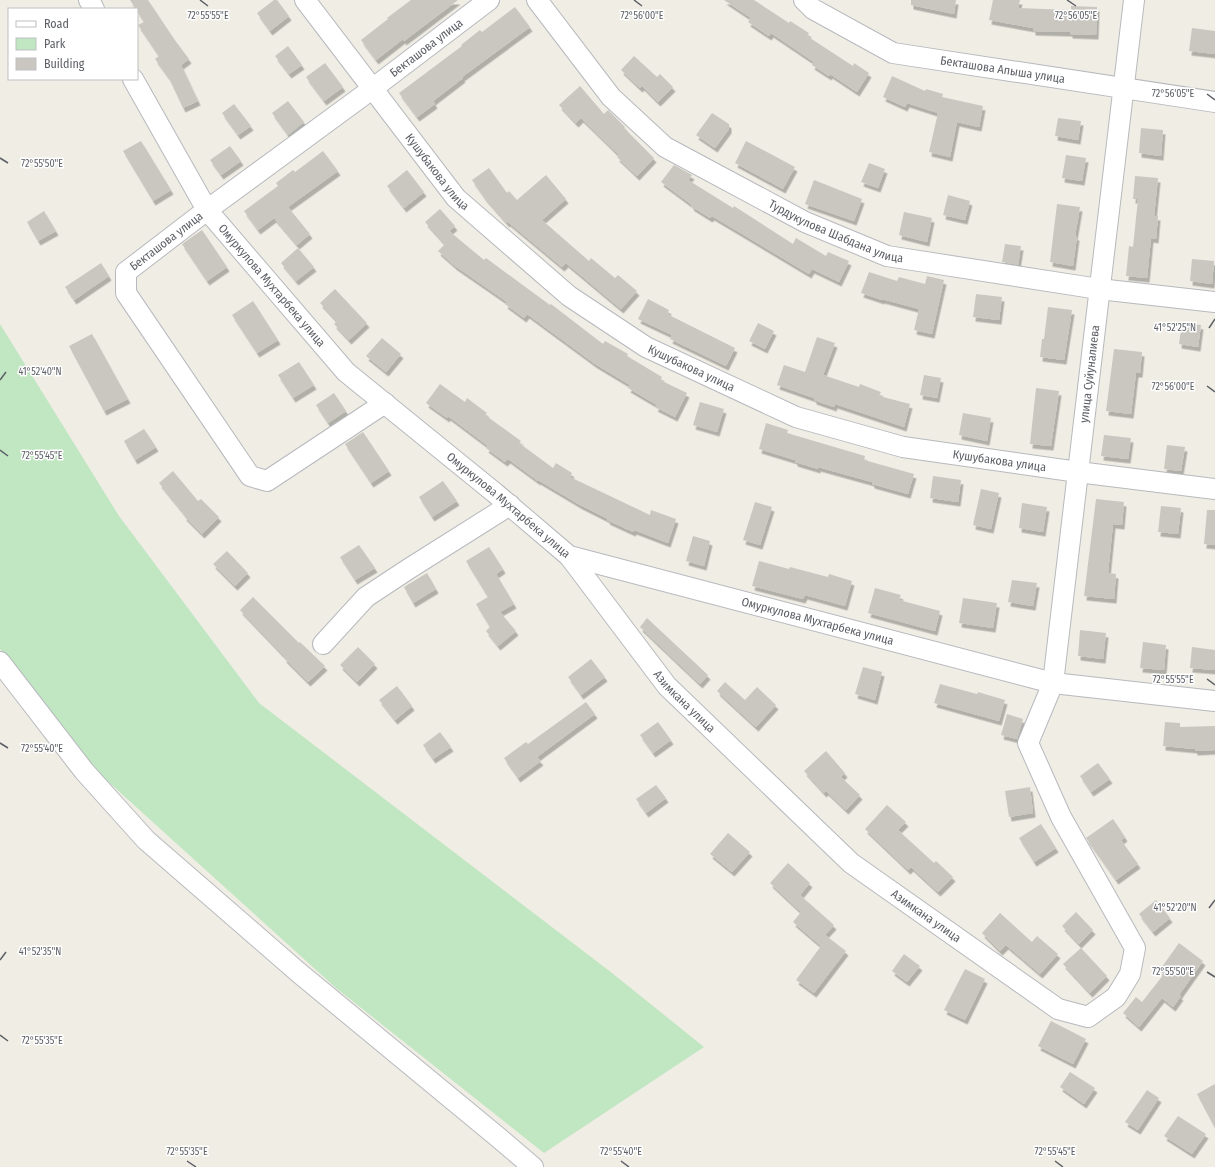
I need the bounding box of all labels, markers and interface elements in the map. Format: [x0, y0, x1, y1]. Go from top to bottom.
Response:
legend [8, 8, 138, 80]
text: 72°55'55"E [187, 10, 229, 22]
text: 72°56'00"E [620, 10, 664, 22]
text: 72°56'05"E [1055, 10, 1097, 22]
street label: Бекташова улица [387, 15, 466, 80]
text: Road [44, 17, 69, 31]
text: Park [44, 37, 66, 51]
street label: Бекташова Апыша улица [939, 53, 1066, 86]
text: Building [44, 57, 85, 71]
text: 72°56'05"E [1152, 88, 1194, 100]
street label: Кушубакова улица [402, 131, 472, 213]
text: 72°55'50"E [21, 158, 63, 170]
street label: Турдукулова Шабдана улица [766, 197, 904, 265]
street label: Бекташова улица [127, 209, 206, 273]
street label: Омуркулова Мухтарбека улица [215, 221, 328, 350]
text: 41°52'25"N [1154, 322, 1196, 334]
street label: улица Суйуналиева [1077, 324, 1102, 424]
street label: Кушубакова улица [646, 342, 737, 394]
text: 41°52'40"N [18, 366, 62, 378]
text: 72°56'00"E [1151, 381, 1195, 393]
street label: Кушубакова улица [952, 447, 1047, 474]
text: 72°55'45"E [22, 450, 63, 462]
street label: Омуркулова Мухтарбека улица [444, 450, 573, 561]
street label: Омуркулова Мухтарбека улица [740, 595, 895, 648]
street label: Азимкана улица [651, 668, 718, 736]
text: 72°55'55"E [1152, 674, 1194, 686]
text: 72°55'40"E [21, 743, 63, 755]
street label: Азимкана улица [889, 887, 964, 945]
text: 41°52'20"N [1153, 902, 1197, 914]
text: 41°52'35"N [19, 946, 61, 958]
text: 72°55'50"E [1152, 966, 1194, 978]
text: 72°55'35"E [21, 1035, 63, 1047]
text: 72°55'35"E [166, 1146, 208, 1158]
text: 72°55'40"E [600, 1146, 642, 1158]
text: 72°55'45"E [1035, 1146, 1076, 1158]

